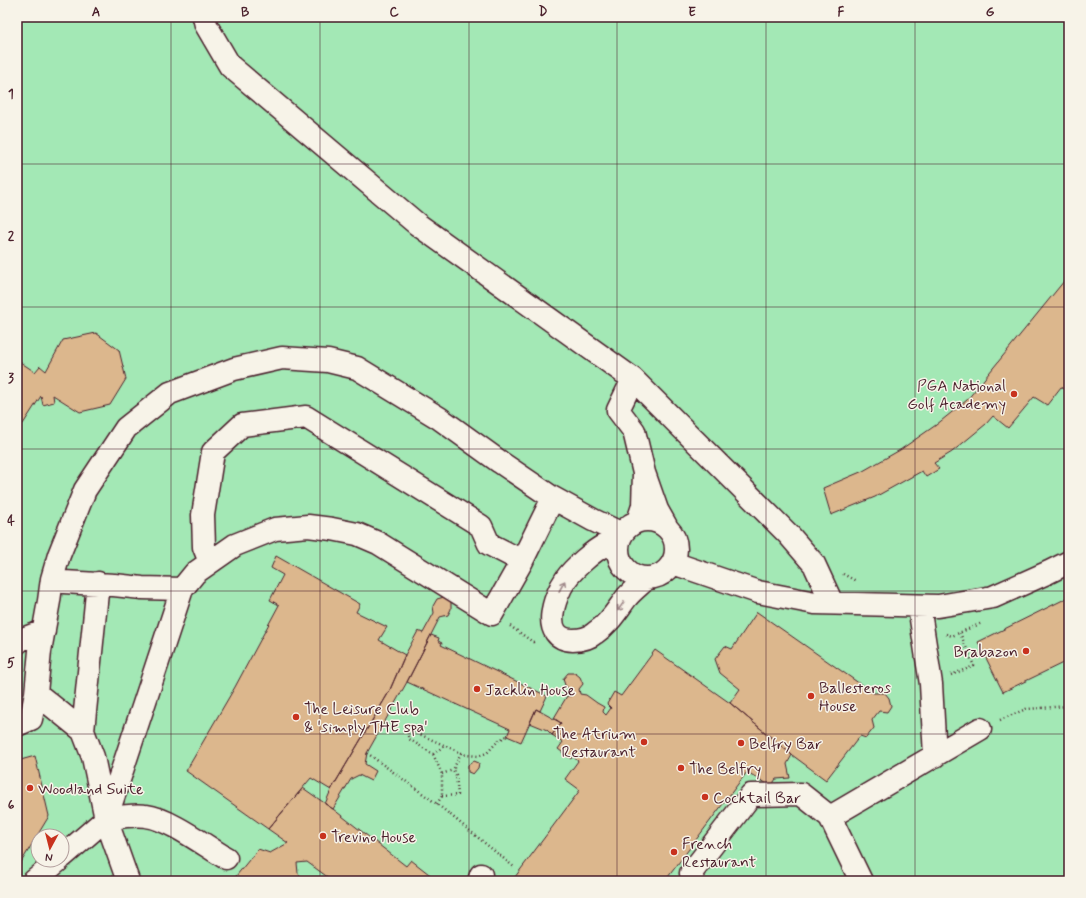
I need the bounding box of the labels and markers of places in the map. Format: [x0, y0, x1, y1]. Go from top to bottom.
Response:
place label: PGA National Golf Academy [907, 376, 1006, 415]
marker: PGA National Golf Academy [1009, 389, 1019, 399]
place label: Brabazon [954, 642, 1018, 663]
marker: Brabazon [1021, 646, 1031, 656]
place label: Ballesteros House [819, 678, 891, 717]
place label: Jacklin House [485, 680, 576, 701]
marker: Jacklin House [472, 684, 482, 694]
marker: Ballesteros House [806, 691, 816, 701]
place label: The Leisure Club & 'simply THE spa' [304, 699, 428, 738]
marker: The Leisure Club & 'simply THE spa' [291, 712, 301, 722]
place label: The Atrium Restaurant [553, 724, 636, 763]
place label: Belfry Bar [749, 734, 822, 755]
marker: The Atrium Restaurant [639, 737, 649, 747]
marker: Belfry Bar [736, 738, 746, 748]
place label: The Belfry [689, 759, 761, 780]
marker: The Belfry [676, 763, 686, 773]
place label: Woodland Suite [38, 779, 144, 800]
marker: Woodland Suite [25, 783, 35, 793]
place label: Cocktail Bar [713, 788, 801, 809]
marker: Cocktail Bar [700, 792, 710, 802]
place label: Trevino House [331, 827, 416, 848]
marker: Trevino House [318, 831, 328, 841]
place label: French Restaurant [682, 834, 757, 873]
marker: French Restaurant [669, 847, 679, 857]

